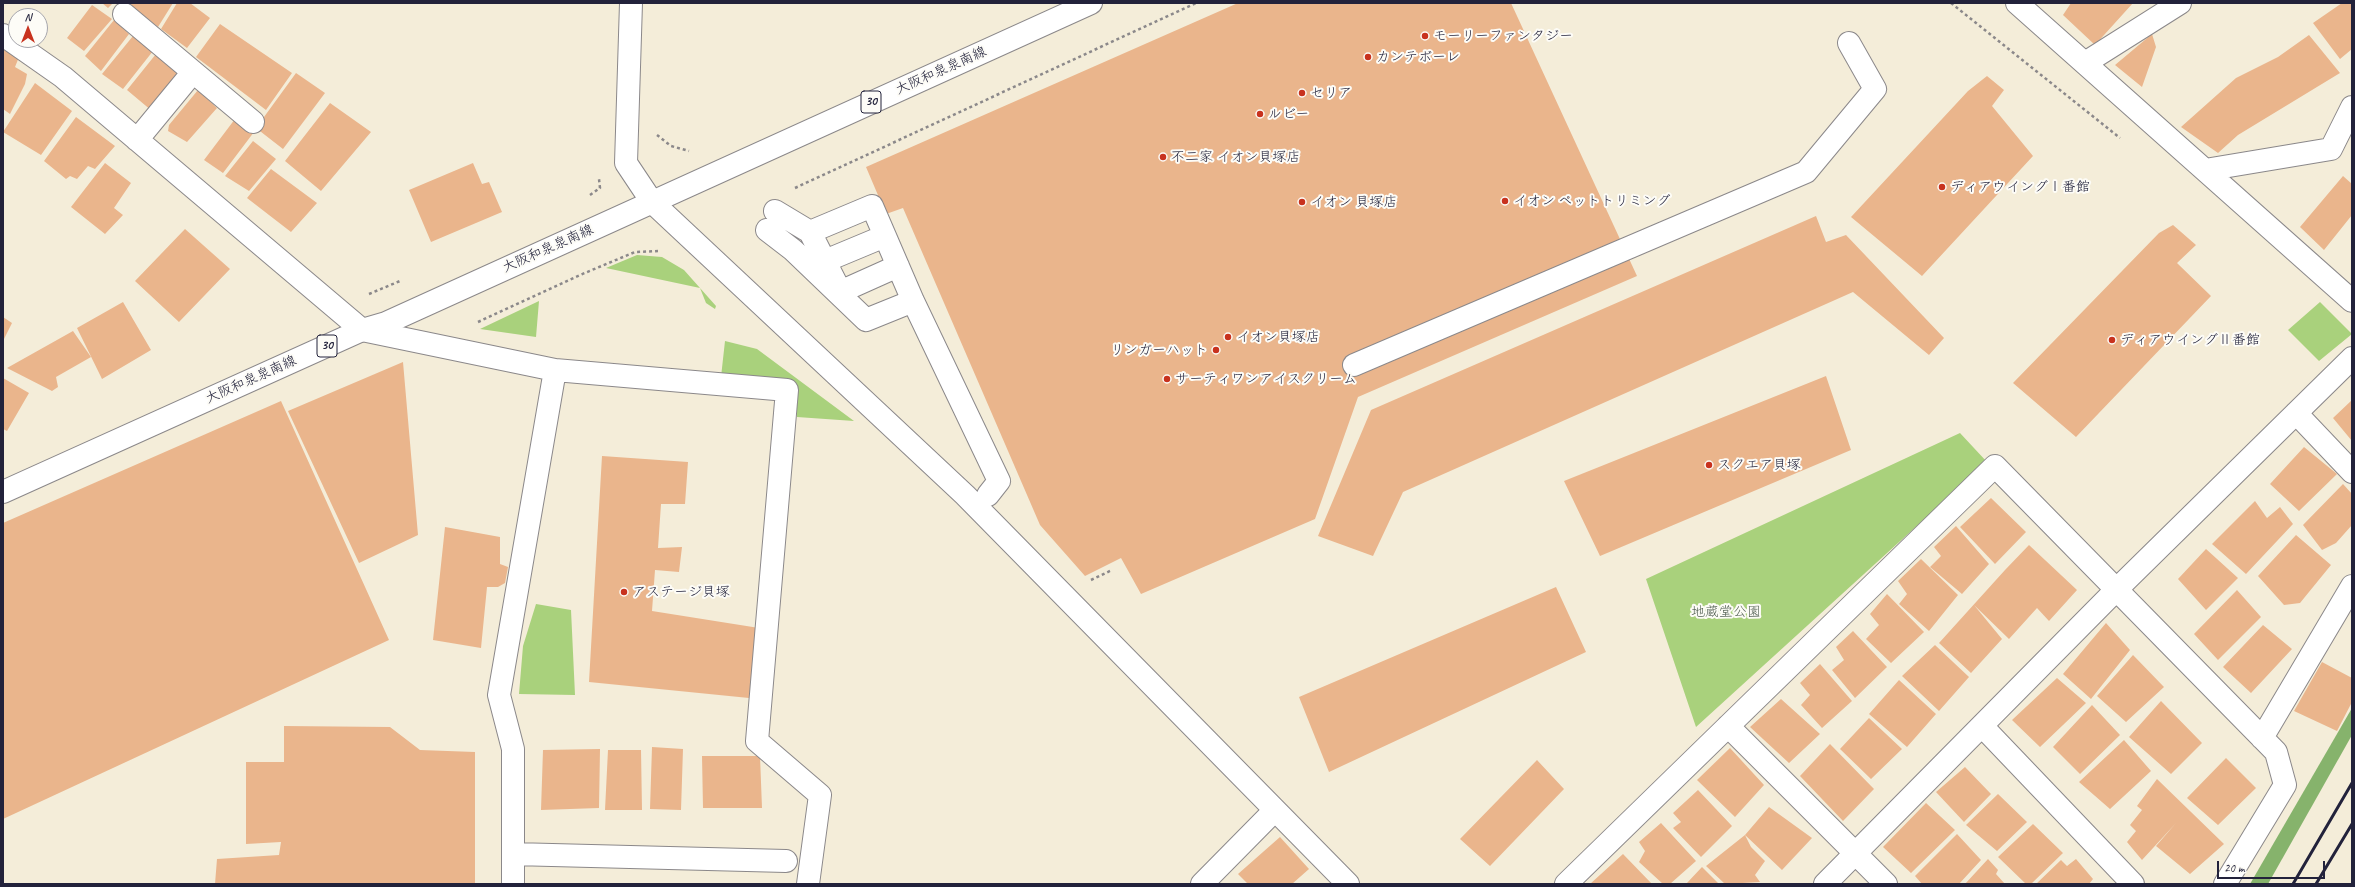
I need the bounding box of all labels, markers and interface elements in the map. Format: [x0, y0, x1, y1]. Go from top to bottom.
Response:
north arrow [8, 8, 48, 48]
text: N [25, 10, 31, 24]
place label: モーリーファンタジー [1433, 28, 1573, 44]
marker: モーリーファンタジー [1420, 31, 1430, 41]
street label: 大阪和泉泉南線 [893, 43, 989, 99]
place label: カンテボーレ [1376, 49, 1460, 65]
marker: カンテボーレ [1363, 52, 1373, 62]
place label: セリア [1310, 85, 1352, 101]
marker: セリア [1297, 88, 1307, 98]
road number: 30 [861, 91, 881, 113]
place label: ルビー [1268, 106, 1309, 122]
marker: ルビー [1255, 109, 1265, 119]
place label: 不二家 イオン貝塚店 [1171, 149, 1300, 165]
marker: 不二家 イオン貝塚店 [1158, 152, 1168, 162]
place label: ディアウイングⅠ番館 [1950, 179, 2090, 195]
marker: ディアウイングⅠ番館 [1937, 182, 1947, 192]
place label: イオン ペットトリミング [1513, 193, 1670, 209]
place label: イオン 貝塚店 [1310, 194, 1397, 210]
marker: イオン ペットトリミング [1500, 196, 1510, 206]
marker: イオン 貝塚店 [1297, 197, 1307, 207]
street label: 大阪和泉泉南線 [500, 221, 596, 277]
place label: イオン貝塚店 [1236, 329, 1320, 345]
marker: イオン貝塚店 [1223, 332, 1233, 342]
place label: ディアウイングⅡ番館 [2120, 332, 2260, 348]
road number: 30 [317, 335, 337, 357]
marker: ディアウイングⅡ番館 [2107, 335, 2117, 345]
place label: リンガーハット [1110, 342, 1208, 358]
marker: リンガーハット [1211, 345, 1221, 355]
street label: 大阪和泉泉南線 [203, 352, 299, 408]
place label: サーティワンアイスクリーム [1175, 371, 1357, 387]
marker: サーティワンアイスクリーム [1162, 374, 1172, 384]
place label: スクエア貝塚 [1717, 457, 1801, 473]
marker: スクエア貝塚 [1704, 460, 1714, 470]
place label: アステージ貝塚 [632, 584, 730, 600]
marker: アステージ貝塚 [619, 587, 629, 597]
park label: 地蔵堂公園 [1691, 604, 1761, 620]
scale bar [2219, 853, 2327, 879]
text: 20 m [2224, 860, 2244, 876]

